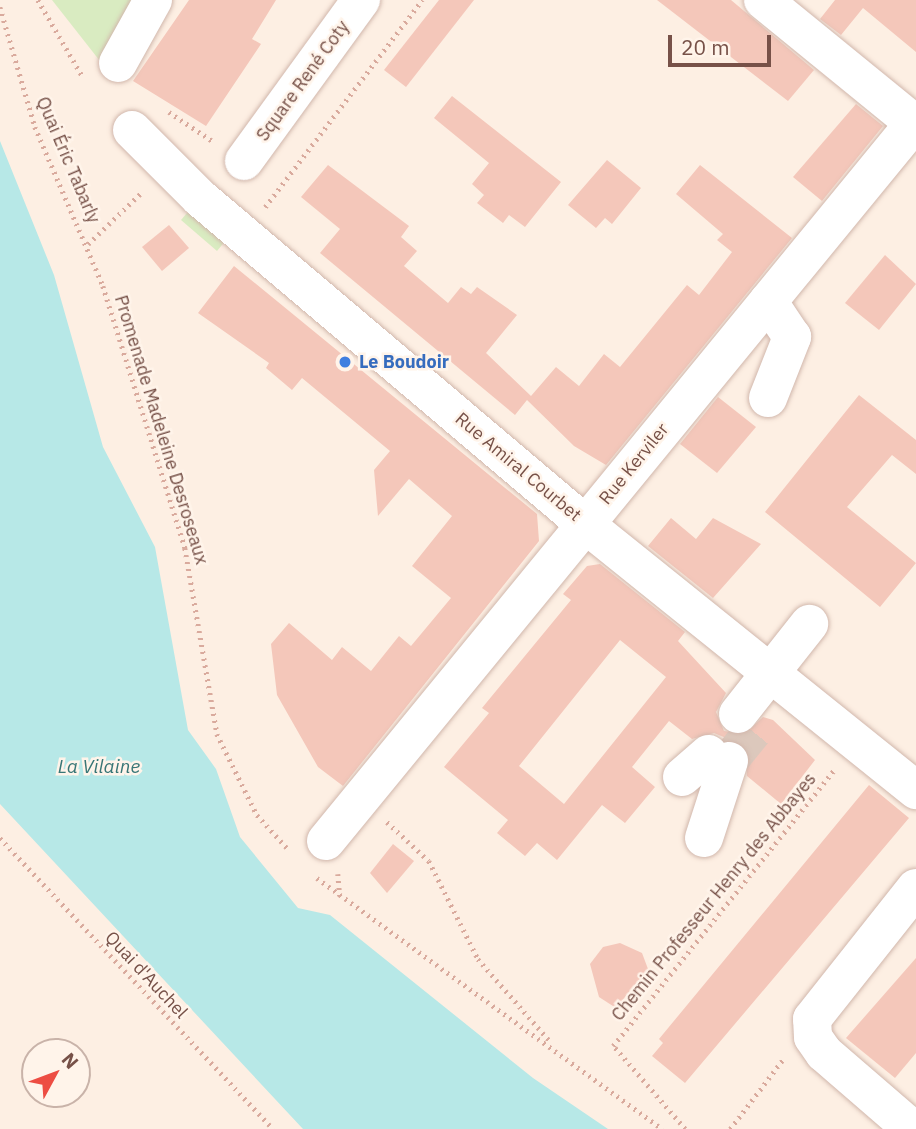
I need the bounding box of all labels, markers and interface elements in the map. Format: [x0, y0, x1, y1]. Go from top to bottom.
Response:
street label: Square René Coty [252, 17, 354, 145]
scale bar [671, 21, 774, 65]
text: 20 m [681, 33, 730, 61]
street label: Quai Éric Tabarly [32, 94, 104, 226]
street label: Promenade Madeleine Desroseaux [110, 293, 212, 567]
place label: Le Boudoir [359, 351, 449, 373]
marker: Le Boudoir [337, 354, 353, 370]
street label: Rue Amiral Courbet [451, 408, 585, 526]
street label: Rue Kerviler [595, 419, 673, 509]
water label: La Vilaine [58, 756, 140, 778]
street label: Chemin Professeur Henry des Abbayes [607, 769, 821, 1025]
street label: Quai d'Auchel [100, 927, 192, 1023]
north arrow [21, 1038, 91, 1108]
text: N [57, 1047, 84, 1074]

